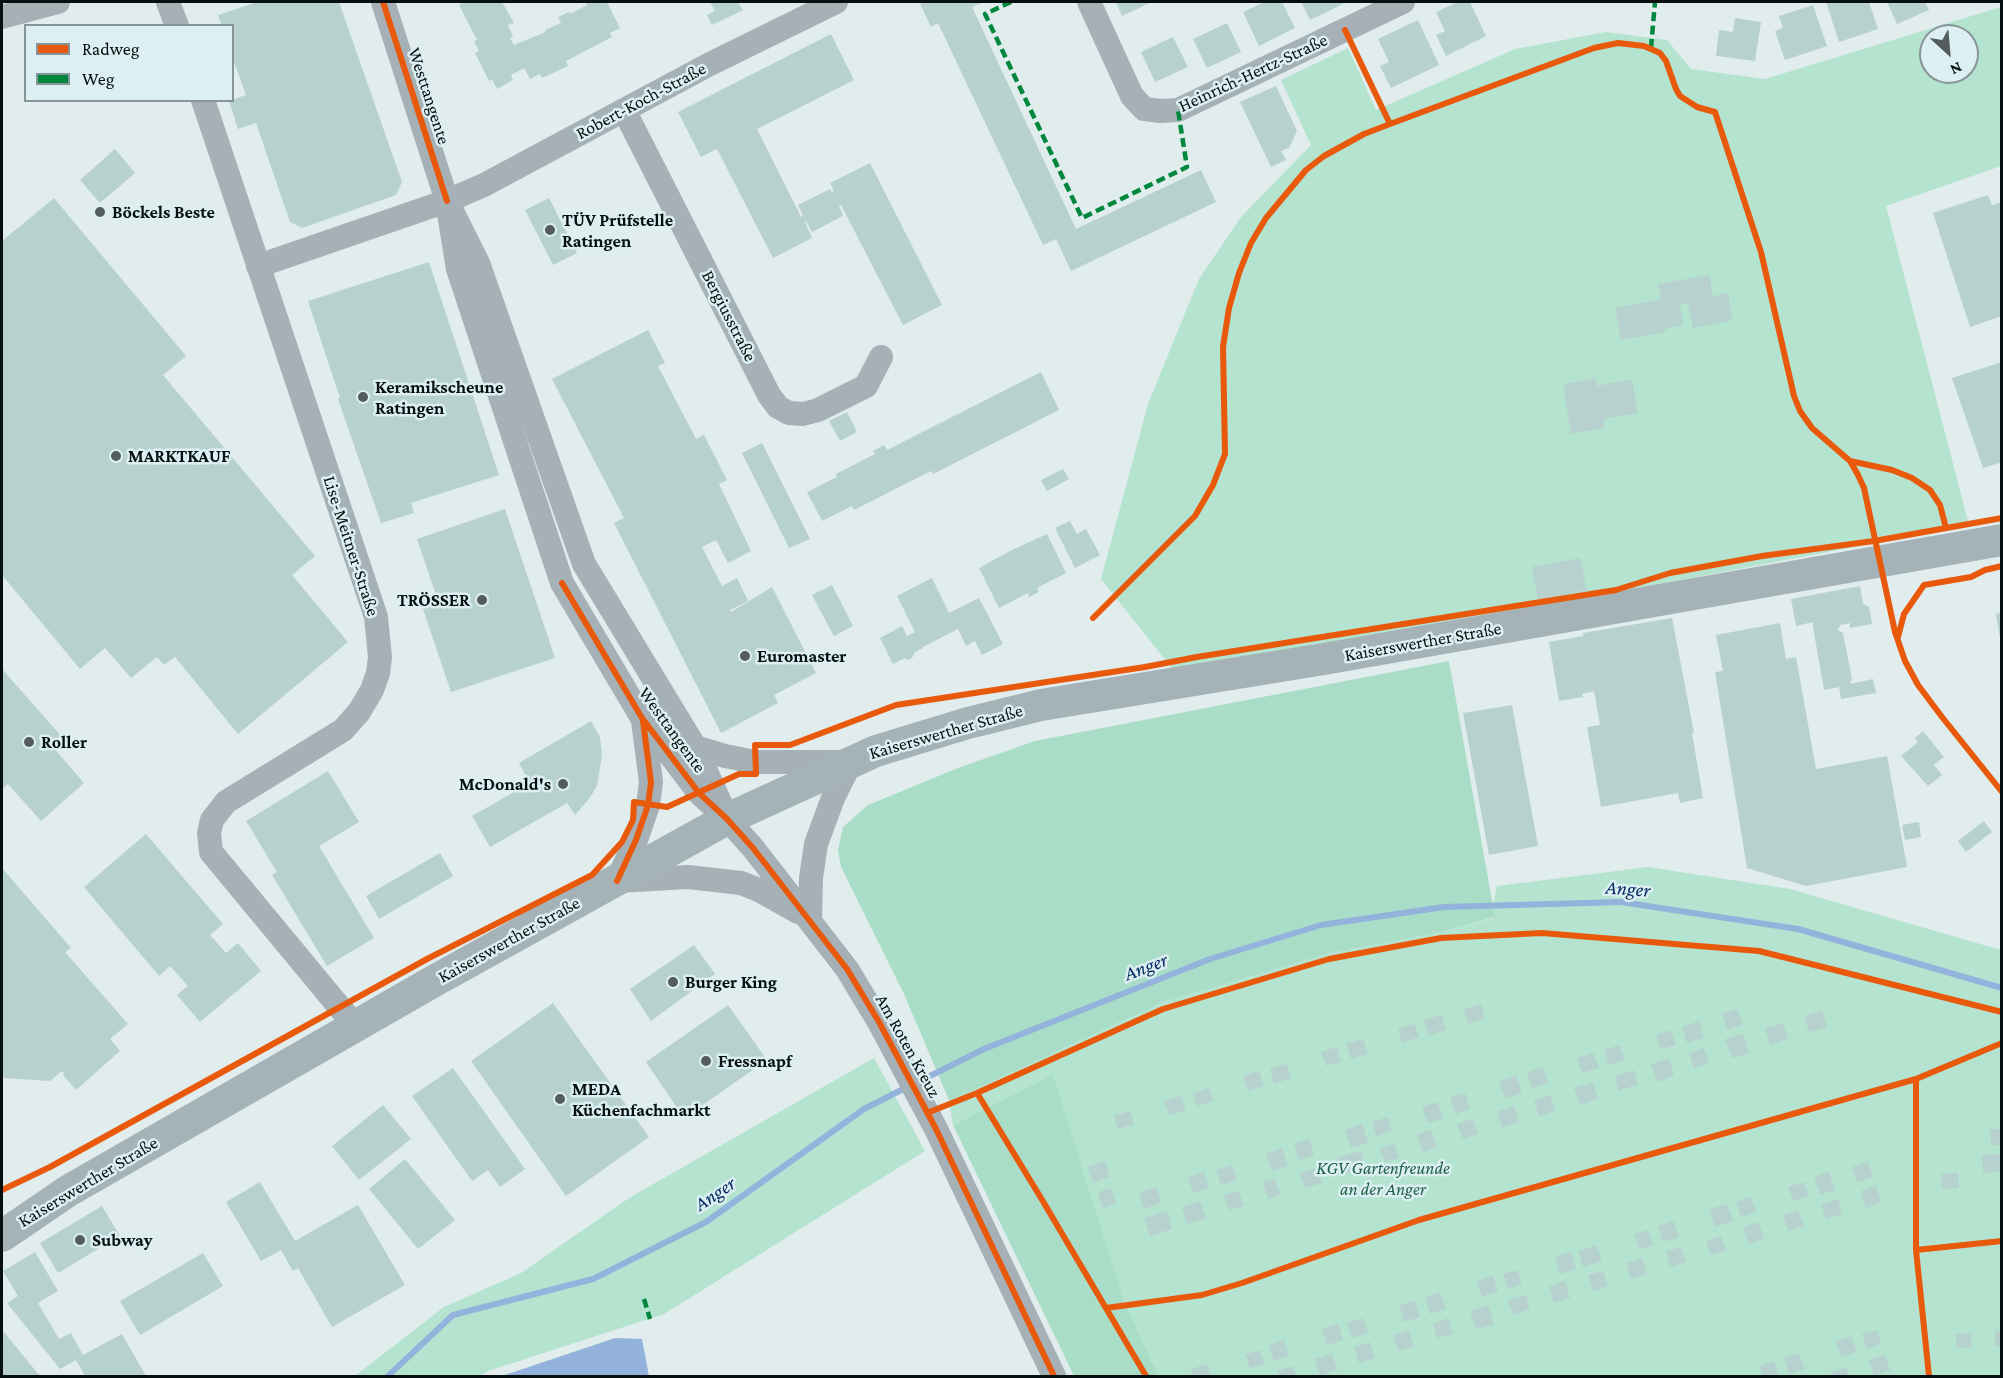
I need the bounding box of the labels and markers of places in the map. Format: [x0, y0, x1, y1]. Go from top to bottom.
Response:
place label: Böckels Beste [112, 201, 215, 223]
marker: Böckels Beste [93, 205, 107, 219]
place label: TÜV Prüfstelle Ratingen [562, 209, 673, 252]
marker: TÜV Prüfstelle Ratingen [543, 223, 557, 237]
place label: Keramikscheune Ratingen [375, 376, 503, 418]
marker: Keramikscheune Ratingen [356, 390, 370, 404]
place label: MARKTKAUF [128, 445, 231, 467]
marker: MARKTKAUF [109, 449, 123, 463]
place label: TRÖSSER [397, 589, 470, 611]
marker: TRÖSSER [475, 593, 489, 607]
place label: Euromaster [757, 645, 847, 667]
marker: Euromaster [738, 649, 752, 663]
place label: Roller [41, 731, 87, 753]
marker: Roller [22, 735, 36, 749]
place label: McDonald's [459, 773, 551, 795]
marker: McDonald's [556, 777, 570, 791]
place label: Burger King [685, 971, 777, 993]
marker: Burger King [666, 975, 680, 989]
place label: Fressnapf [718, 1050, 792, 1072]
marker: Fressnapf [699, 1054, 713, 1068]
place label: MEDA Küchenfachmarkt [572, 1078, 710, 1120]
marker: MEDA Küchenfachmarkt [553, 1092, 567, 1106]
place label: Subway [92, 1229, 152, 1251]
marker: Subway [73, 1233, 87, 1247]

